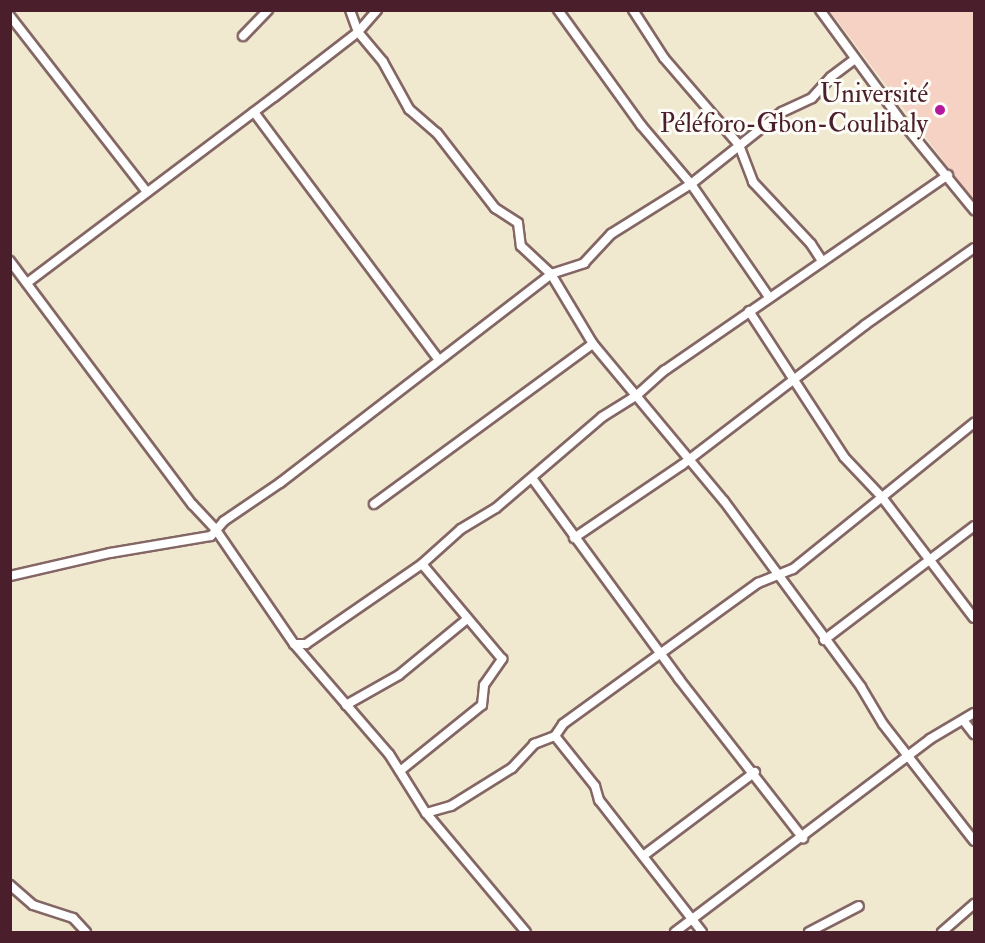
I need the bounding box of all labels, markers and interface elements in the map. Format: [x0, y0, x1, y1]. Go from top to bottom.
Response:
place label: Université Péléforo-Gbon-Coulibaly [660, 79, 928, 140]
marker: Université Péléforo-Gbon-Coulibaly [933, 103, 947, 117]

